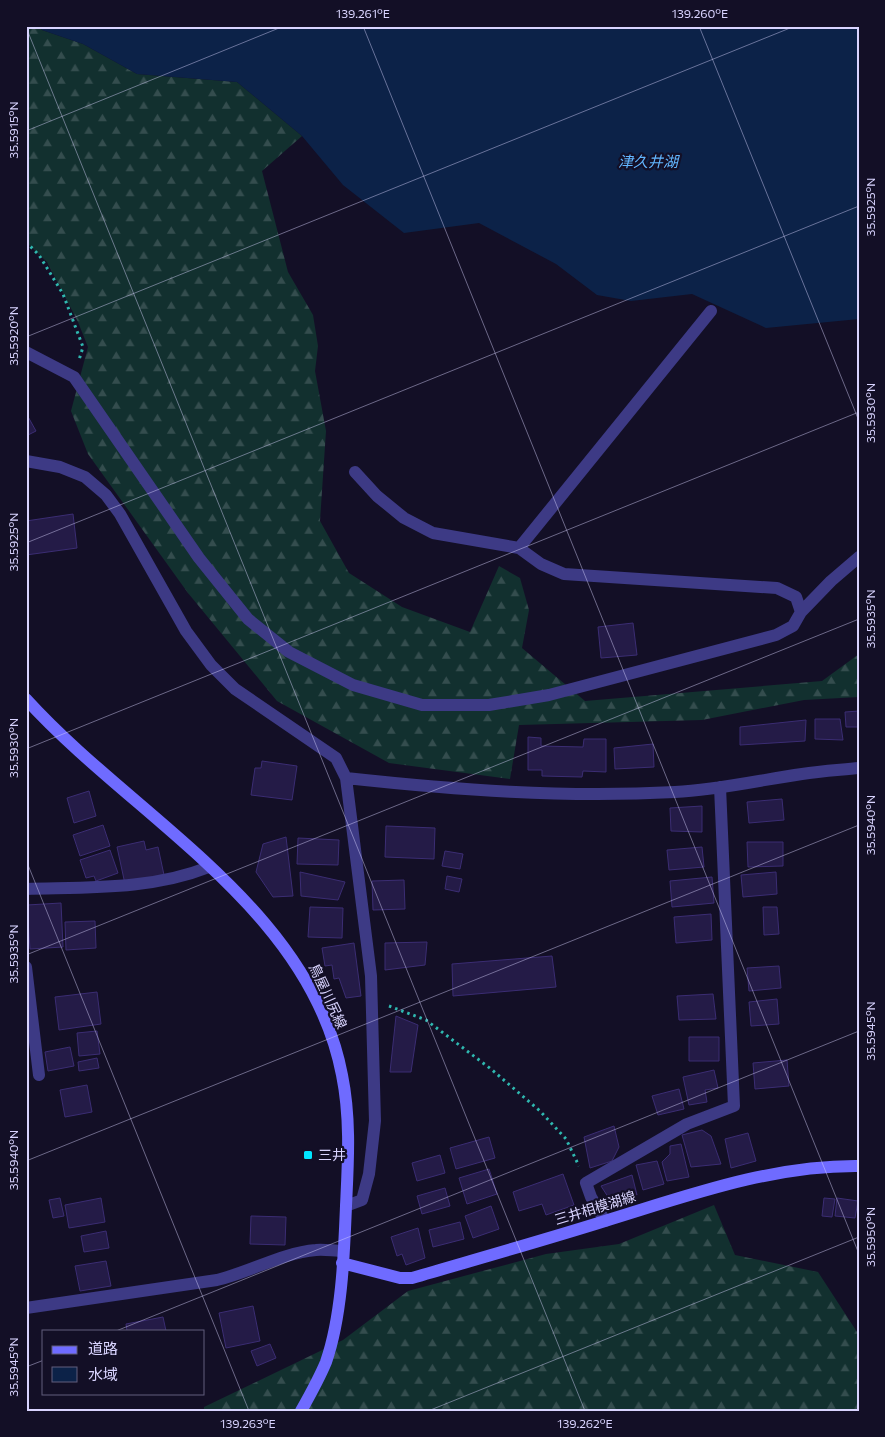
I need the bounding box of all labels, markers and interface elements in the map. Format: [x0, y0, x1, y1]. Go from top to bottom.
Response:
text: 139.261°E [336, 6, 390, 20]
text: 139.260°E [672, 6, 728, 20]
text: 35.5915°N [6, 101, 20, 159]
water label: 津久井湖 [618, 152, 680, 170]
text: 35.5925°N [863, 178, 877, 236]
text: 35.5920°N [6, 306, 20, 366]
text: 35.5930°N [863, 383, 877, 443]
text: 35.5925°N [6, 513, 20, 571]
text: 35.5935°N [863, 590, 877, 648]
text: 35.5930°N [6, 718, 20, 778]
text: 35.5940°N [863, 795, 877, 855]
text: 35.5935°N [6, 925, 20, 983]
street label: 鳥屋川尻線 [306, 960, 351, 1031]
text: 35.5945°N [863, 1001, 877, 1061]
text: 35.5940°N [6, 1130, 20, 1190]
place label: 三井 [318, 1146, 346, 1163]
marker: 三井 [302, 1149, 314, 1161]
street label: 三井相模湖線 [552, 1187, 638, 1228]
text: 35.5950°N [863, 1207, 877, 1267]
legend [42, 1330, 205, 1394]
text: 35.5945°N [6, 1337, 20, 1397]
text: 道路 [88, 1339, 118, 1357]
text: 水域 [88, 1365, 118, 1383]
text: 139.263°E [220, 1416, 276, 1430]
text: 139.262°E [557, 1416, 613, 1430]

